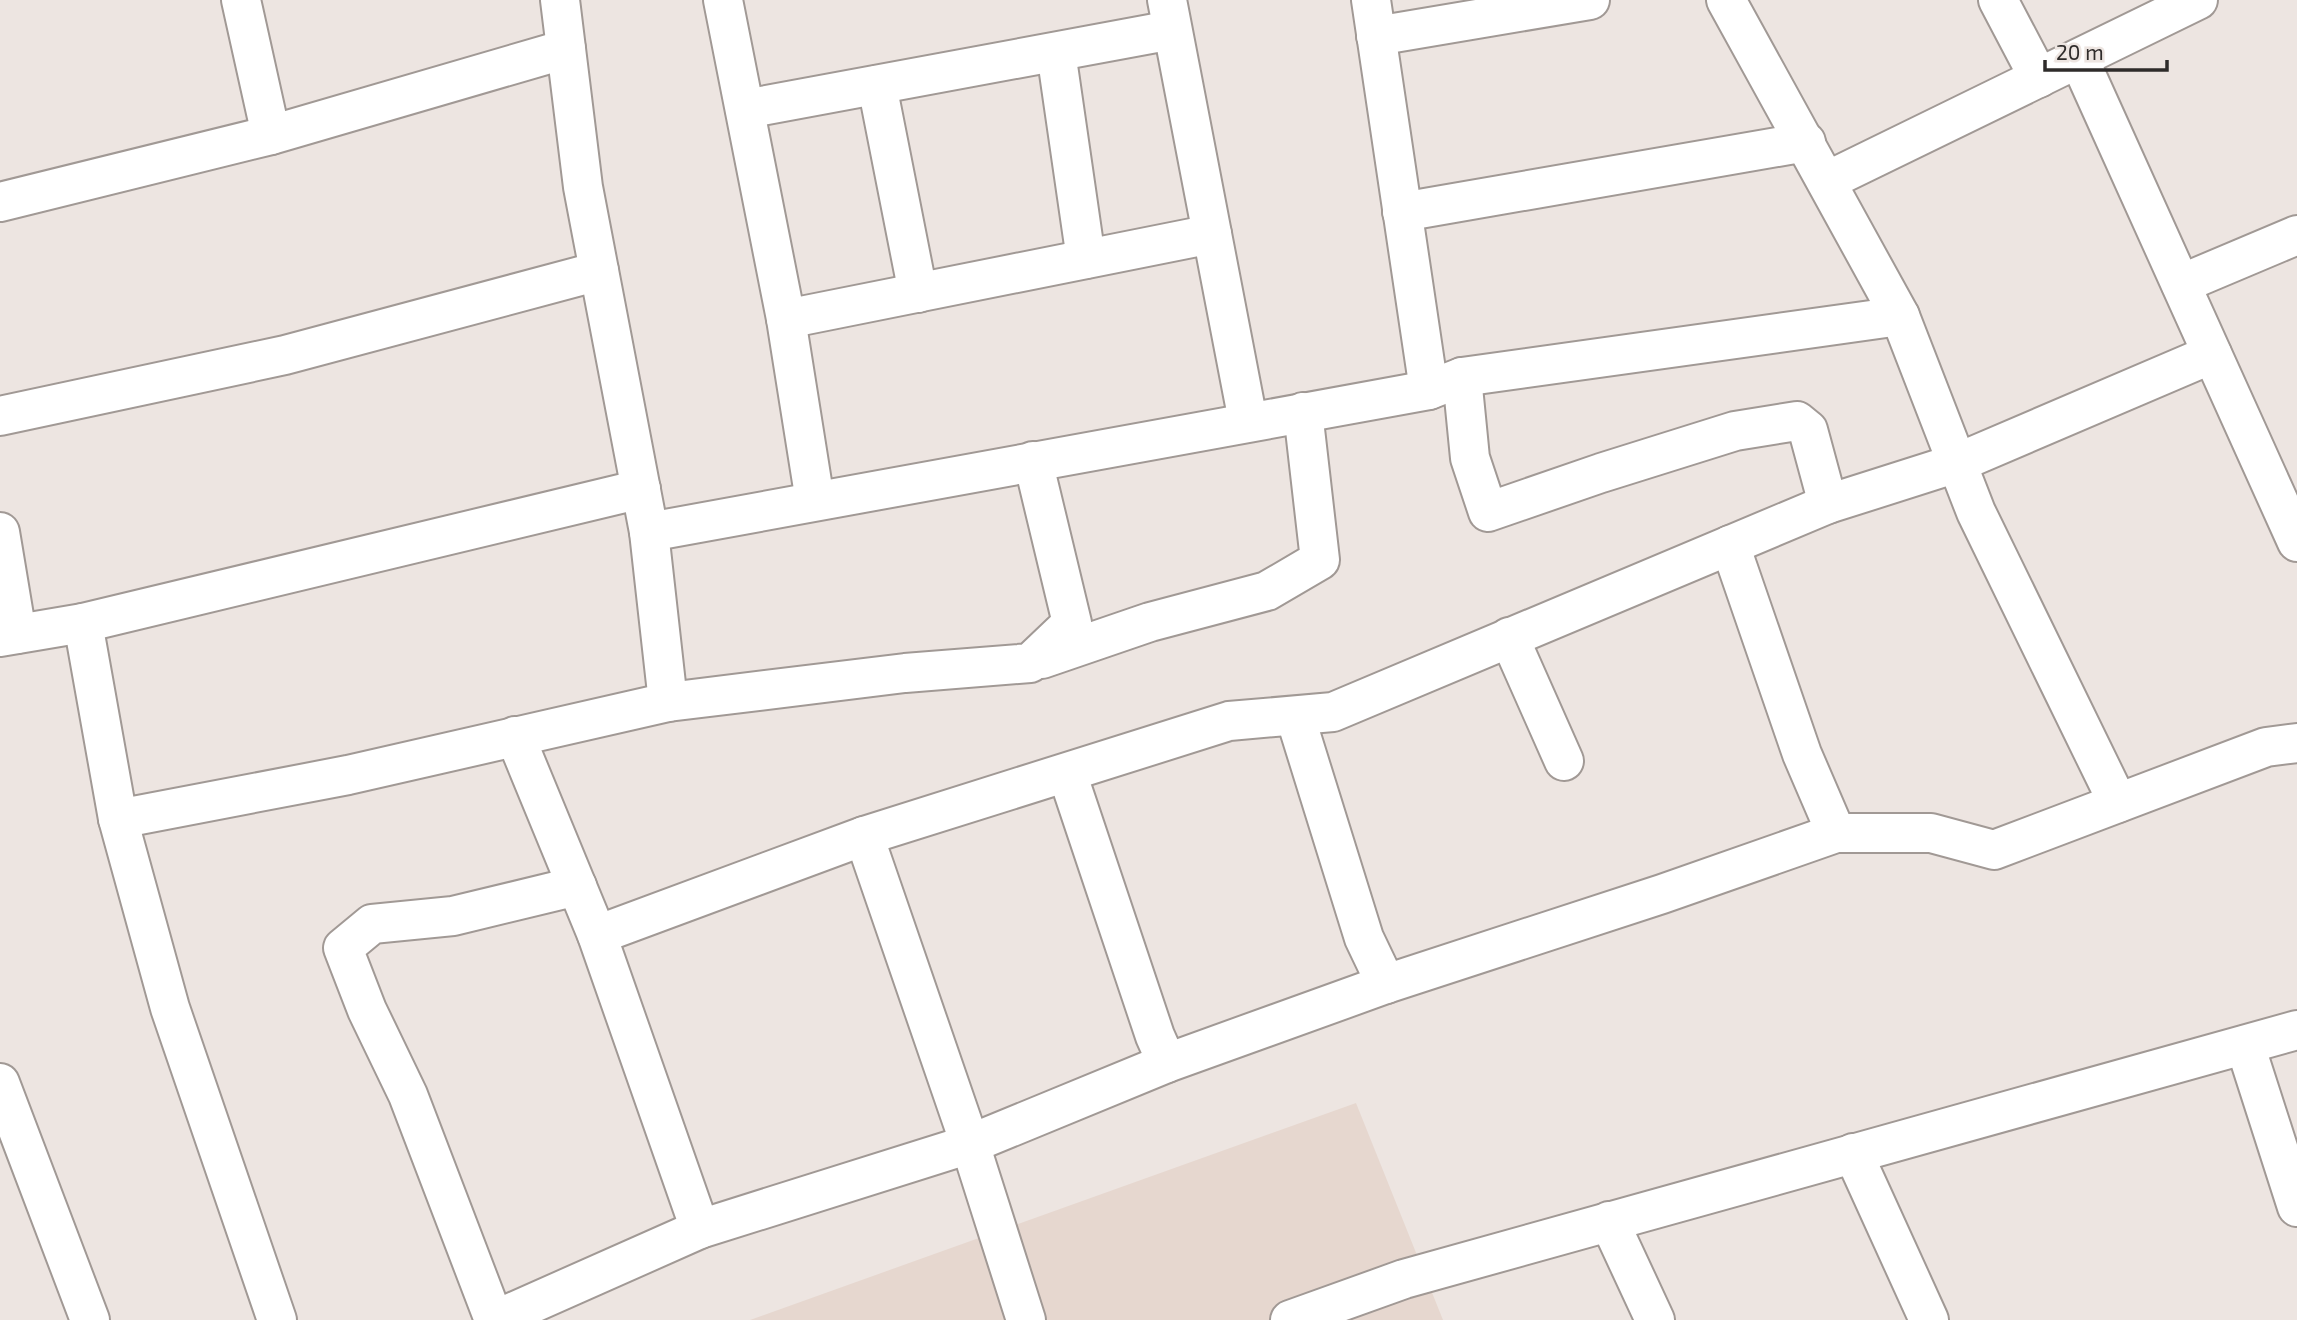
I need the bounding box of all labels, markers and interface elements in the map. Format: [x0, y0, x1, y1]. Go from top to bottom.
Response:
scale bar [2045, 28, 2168, 72]
text: 20 m [2056, 39, 2104, 64]

